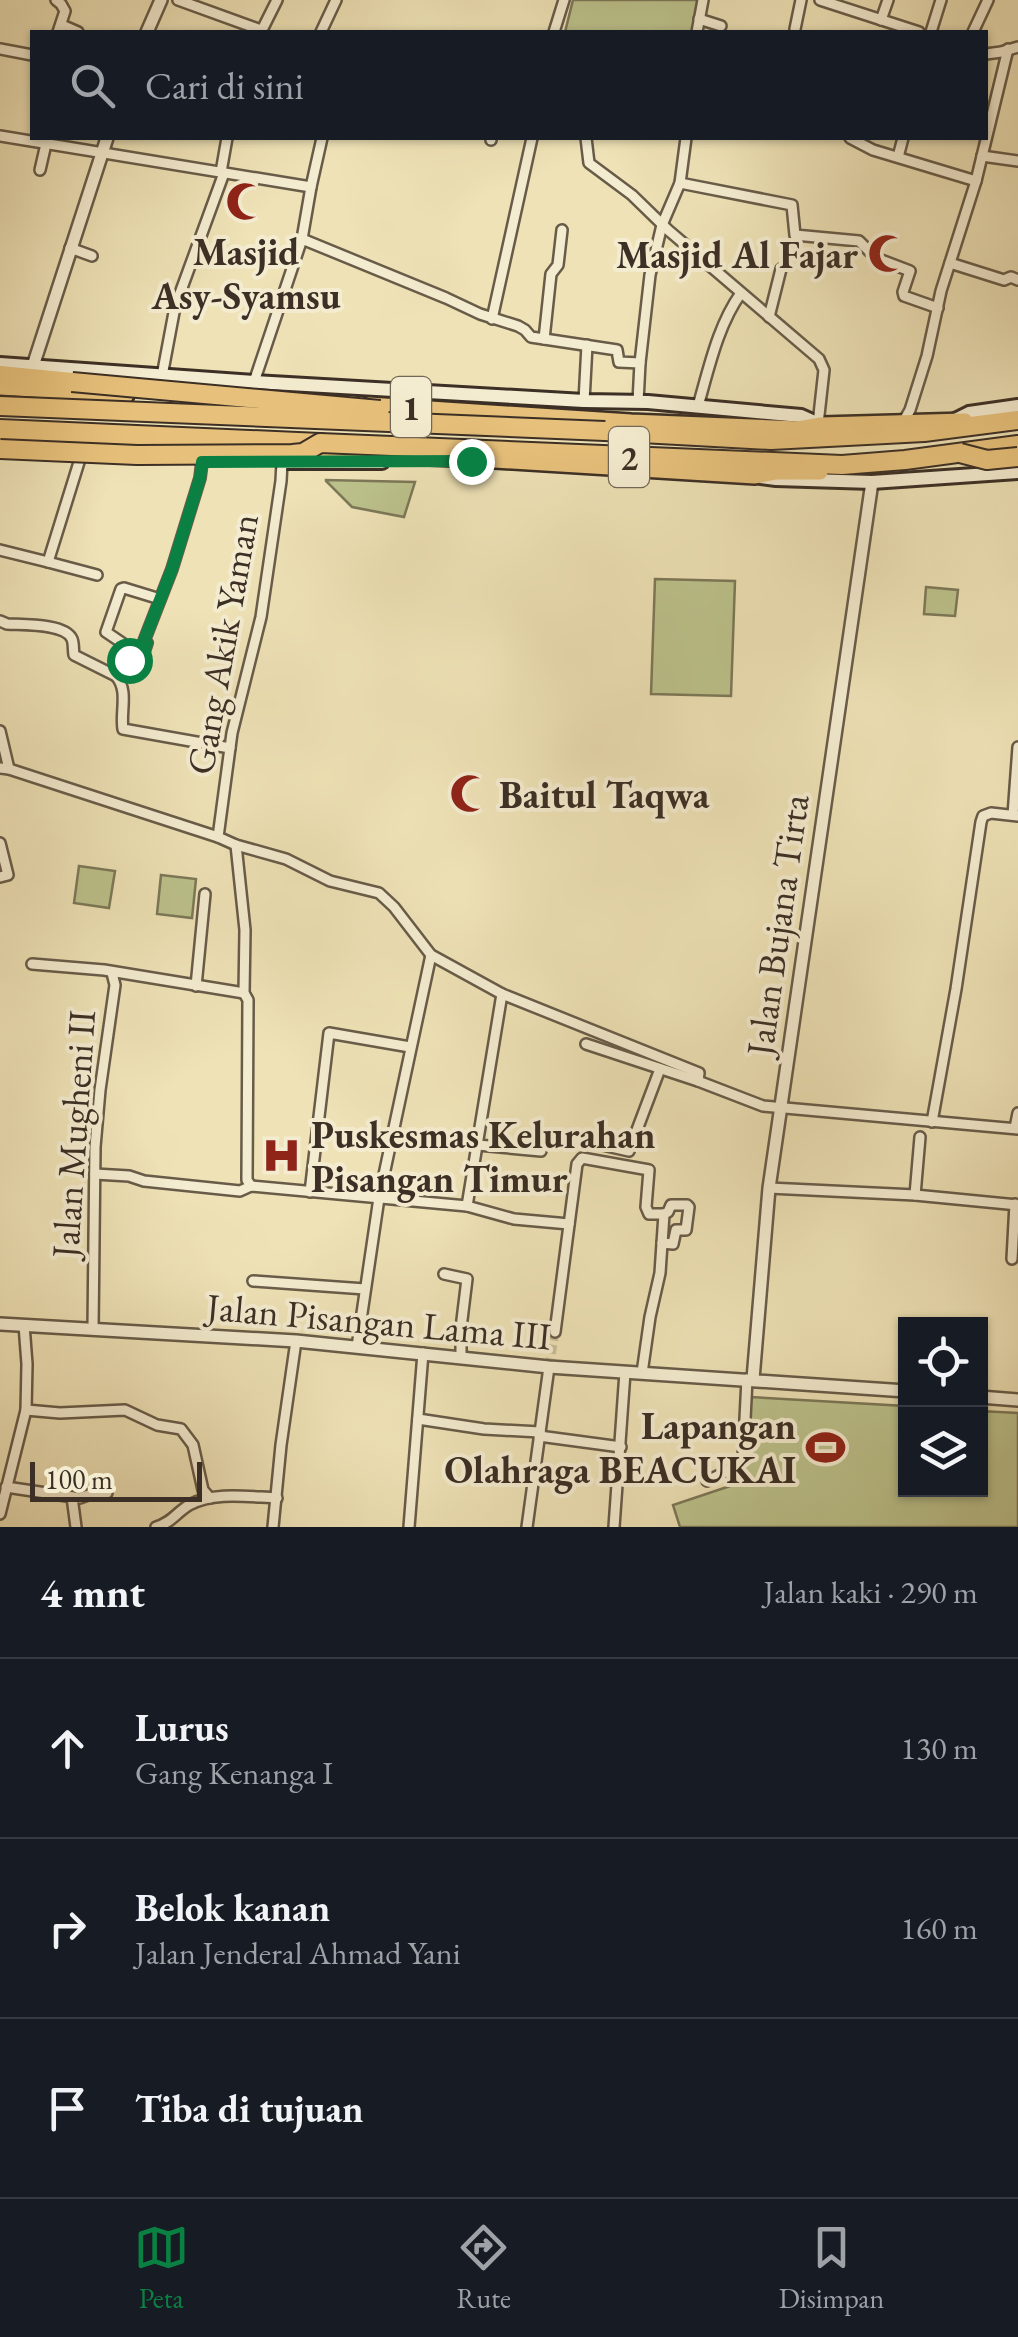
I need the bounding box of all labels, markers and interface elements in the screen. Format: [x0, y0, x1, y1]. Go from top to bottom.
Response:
search box [30, 30, 988, 140]
icon: search [65, 58, 120, 113]
text: Cari di sini [145, 61, 304, 110]
mosque icon: Masjid Asy-Syamsu [225, 181, 267, 223]
place label: Masjid Asy-Syamsu [150, 227, 341, 320]
place label: Masjid Al Fajar [616, 230, 858, 279]
mosque icon: Masjid Al Fajar [867, 233, 909, 275]
road number: 1 [391, 377, 431, 437]
road number: 2 [609, 427, 649, 487]
route end [449, 439, 495, 485]
street label: Gang Akik Yaman [175, 510, 269, 778]
route start [107, 638, 153, 684]
place label: Baitul Taqwa [499, 770, 710, 819]
mosque icon: Baitul Taqwa [448, 773, 490, 815]
street label: Jalan Bujana Tirta [734, 790, 820, 1062]
street label: Jalan Mugheni II [40, 1009, 106, 1262]
place label: Puskesmas Kelurahan Pisangan Timur [311, 1110, 655, 1203]
hospital icon: Puskesmas Kelurahan Pisangan Timur [260, 1135, 302, 1177]
street label: Jalan Pisangan Lama III [202, 1281, 553, 1360]
map controls [898, 1317, 988, 1497]
button: locate [898, 1317, 988, 1407]
place label: Lapangan Olahraga BEACUKAI [444, 1401, 796, 1494]
button: layers [898, 1407, 988, 1497]
sports icon: Lapangan Olahraga BEACUKAI [805, 1426, 847, 1468]
scale bar [30, 1457, 202, 1502]
text: 100 m [45, 1461, 113, 1497]
text: 4 mnt [40, 1565, 145, 1620]
text: Jalan kaki · 290 m [763, 1571, 978, 1613]
text: Lurus [135, 1703, 229, 1752]
icon: ahead [40, 1721, 95, 1776]
text: 130 m [901, 1727, 978, 1769]
text: Gang Kenanga I [135, 1752, 333, 1794]
text: Belok kanan [135, 1883, 330, 1932]
icon: right [40, 1901, 95, 1956]
text: 160 m [901, 1907, 978, 1949]
text: Jalan Jenderal Ahmad Yani [135, 1932, 461, 1974]
icon: arrive [40, 2081, 95, 2136]
text: Tiba di tujuan [135, 2084, 364, 2133]
tab: Peta [134, 2220, 189, 2316]
tab: Rute [456, 2220, 511, 2316]
tab: Disimpan [779, 2220, 884, 2316]

